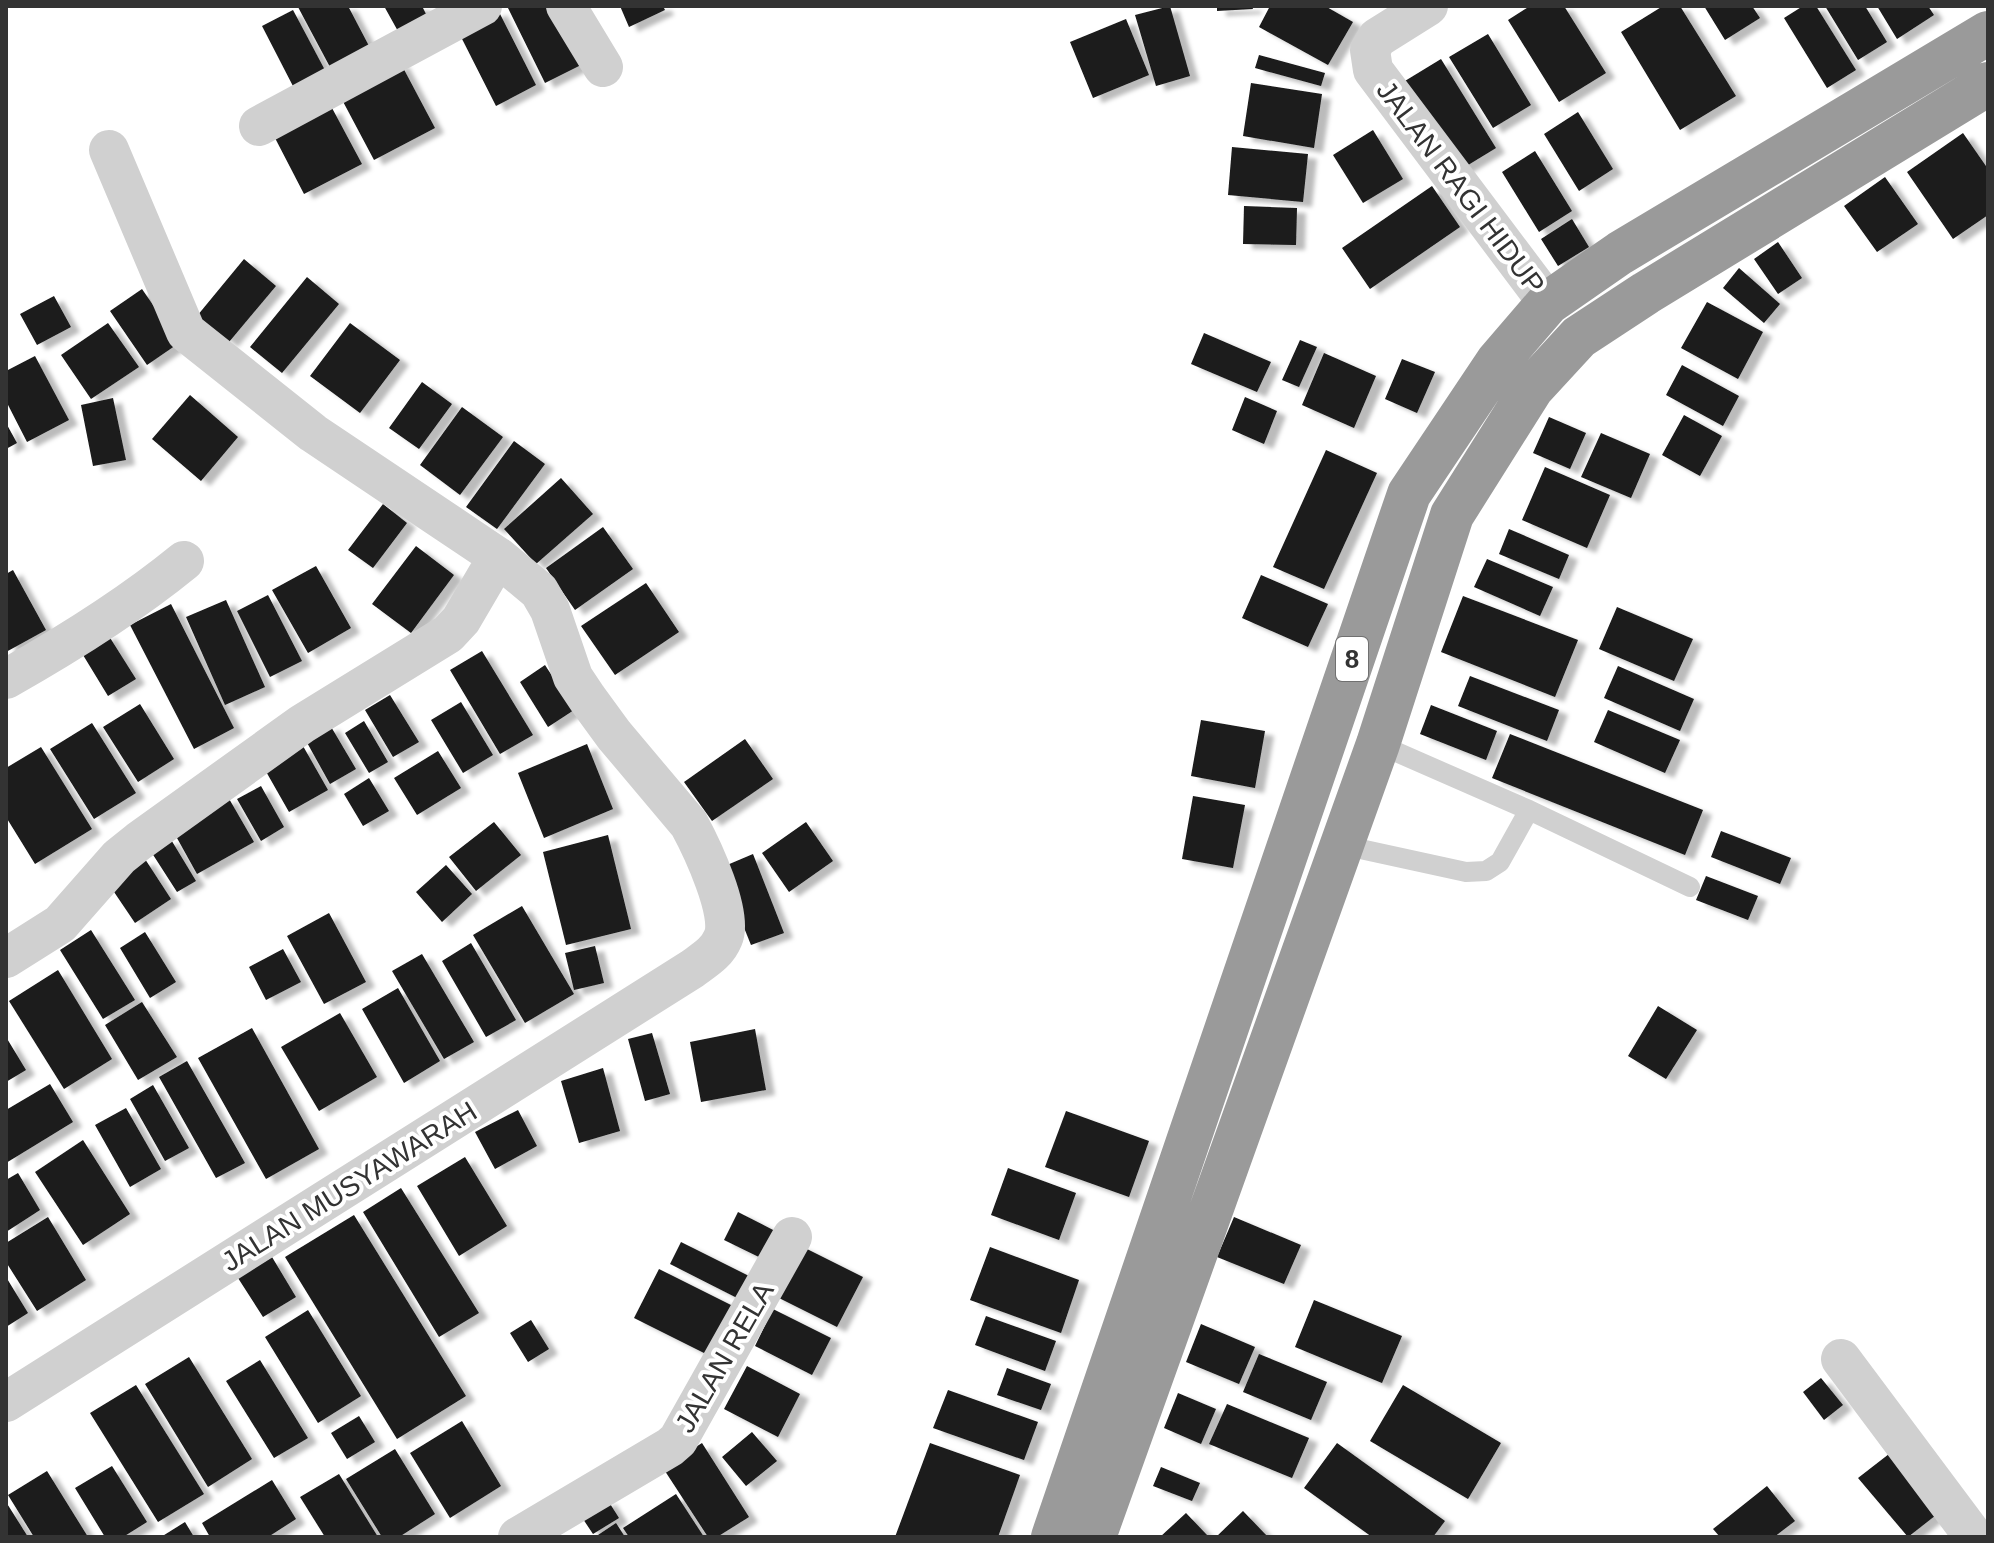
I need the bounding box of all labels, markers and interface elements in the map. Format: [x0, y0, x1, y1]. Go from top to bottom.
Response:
street label: JALAN RAGI HIDUP [1371, 75, 1551, 300]
road number: 8 [1336, 637, 1368, 681]
street label: JALAN MUSYAWARAH [216, 1095, 482, 1278]
street label: JALAN RELA [669, 1276, 780, 1438]

